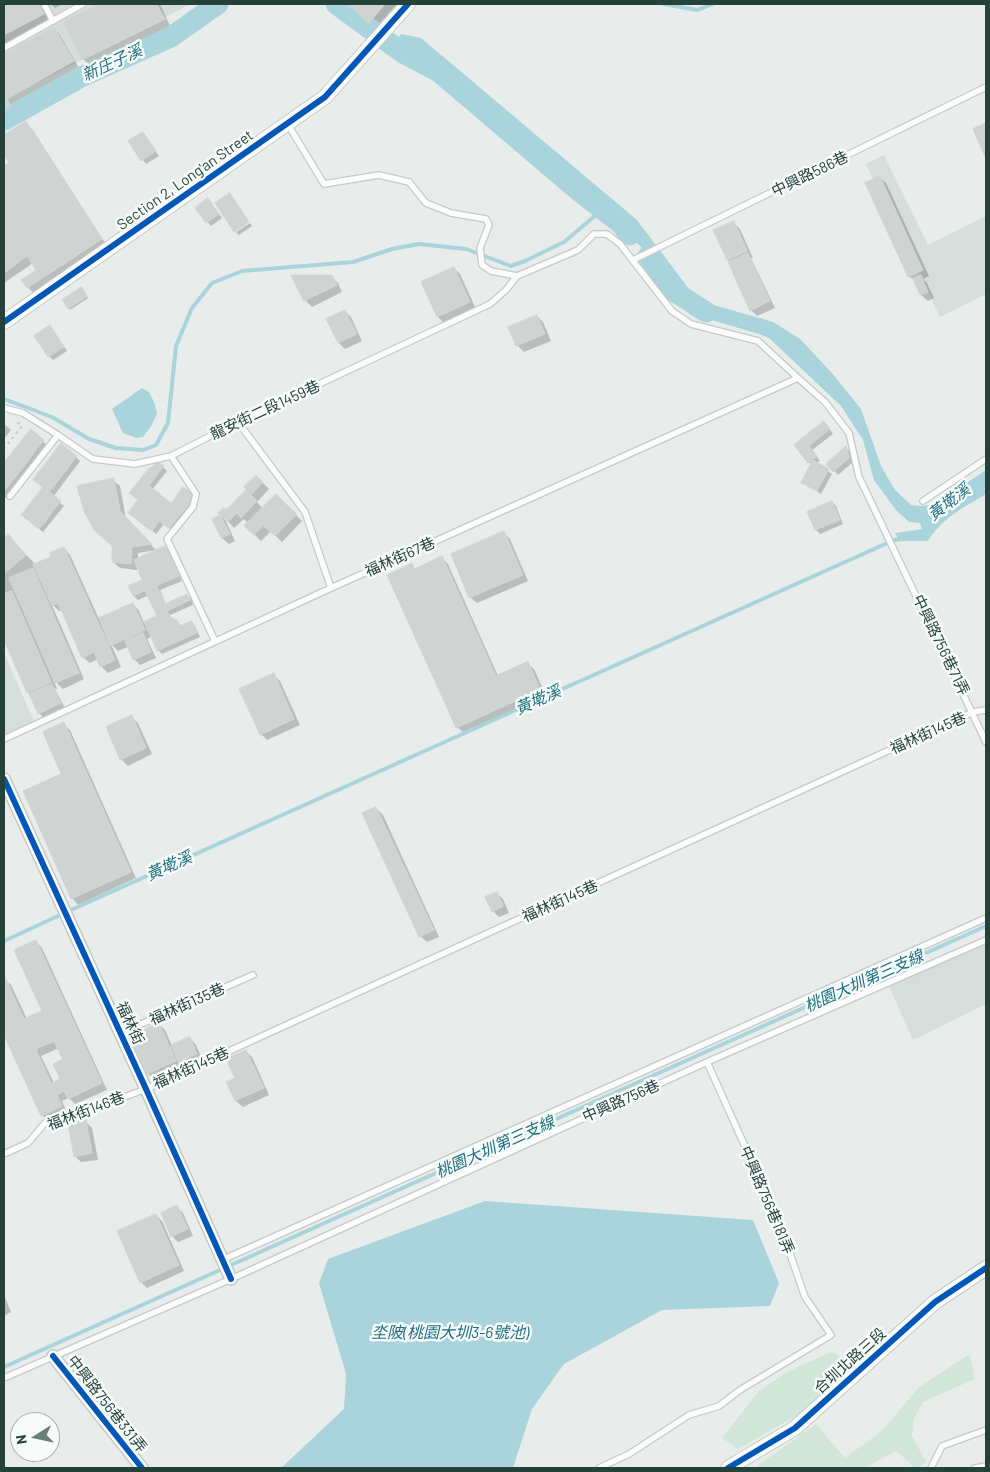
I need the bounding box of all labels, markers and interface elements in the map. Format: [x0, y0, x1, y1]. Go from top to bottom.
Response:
water label: 新庄子溪 [79, 41, 145, 85]
street label: Section 2, Long'an Street [113, 126, 257, 234]
street label: 中興路586巷 [769, 148, 851, 200]
street label: 龍安街二段1459巷 [207, 377, 323, 443]
water label: 黃墘溪 [924, 480, 974, 524]
street label: 福林街67巷 [362, 534, 438, 580]
street label: 中興路756巷71弄 [909, 592, 973, 698]
water label: 黃墘溪 [512, 681, 564, 719]
street label: 福林街145巷 [887, 708, 969, 758]
water label: 黃墘溪 [143, 847, 195, 885]
street label: 福林街145巷 [519, 876, 601, 926]
water label: 桃園大圳第三支線 [802, 946, 926, 1016]
street label: 福林街135巷 [146, 979, 228, 1029]
street label: 福林街 [112, 999, 148, 1047]
street label: 福林街145巷 [150, 1043, 232, 1093]
street label: 中興路756巷 [580, 1076, 662, 1126]
street label: 福林街146巷 [45, 1088, 127, 1134]
water label: 桃園大圳第三支線 [433, 1112, 557, 1182]
street label: 中興路756巷181弄 [736, 1143, 798, 1257]
water label: 坔陂(桃園大圳3-6號池) [371, 1323, 529, 1343]
street label: 合圳北路三段 [811, 1324, 889, 1398]
street label: 中興路756巷331弄 [64, 1352, 150, 1456]
north arrow [10, 1412, 60, 1462]
text: N [12, 1433, 30, 1446]

